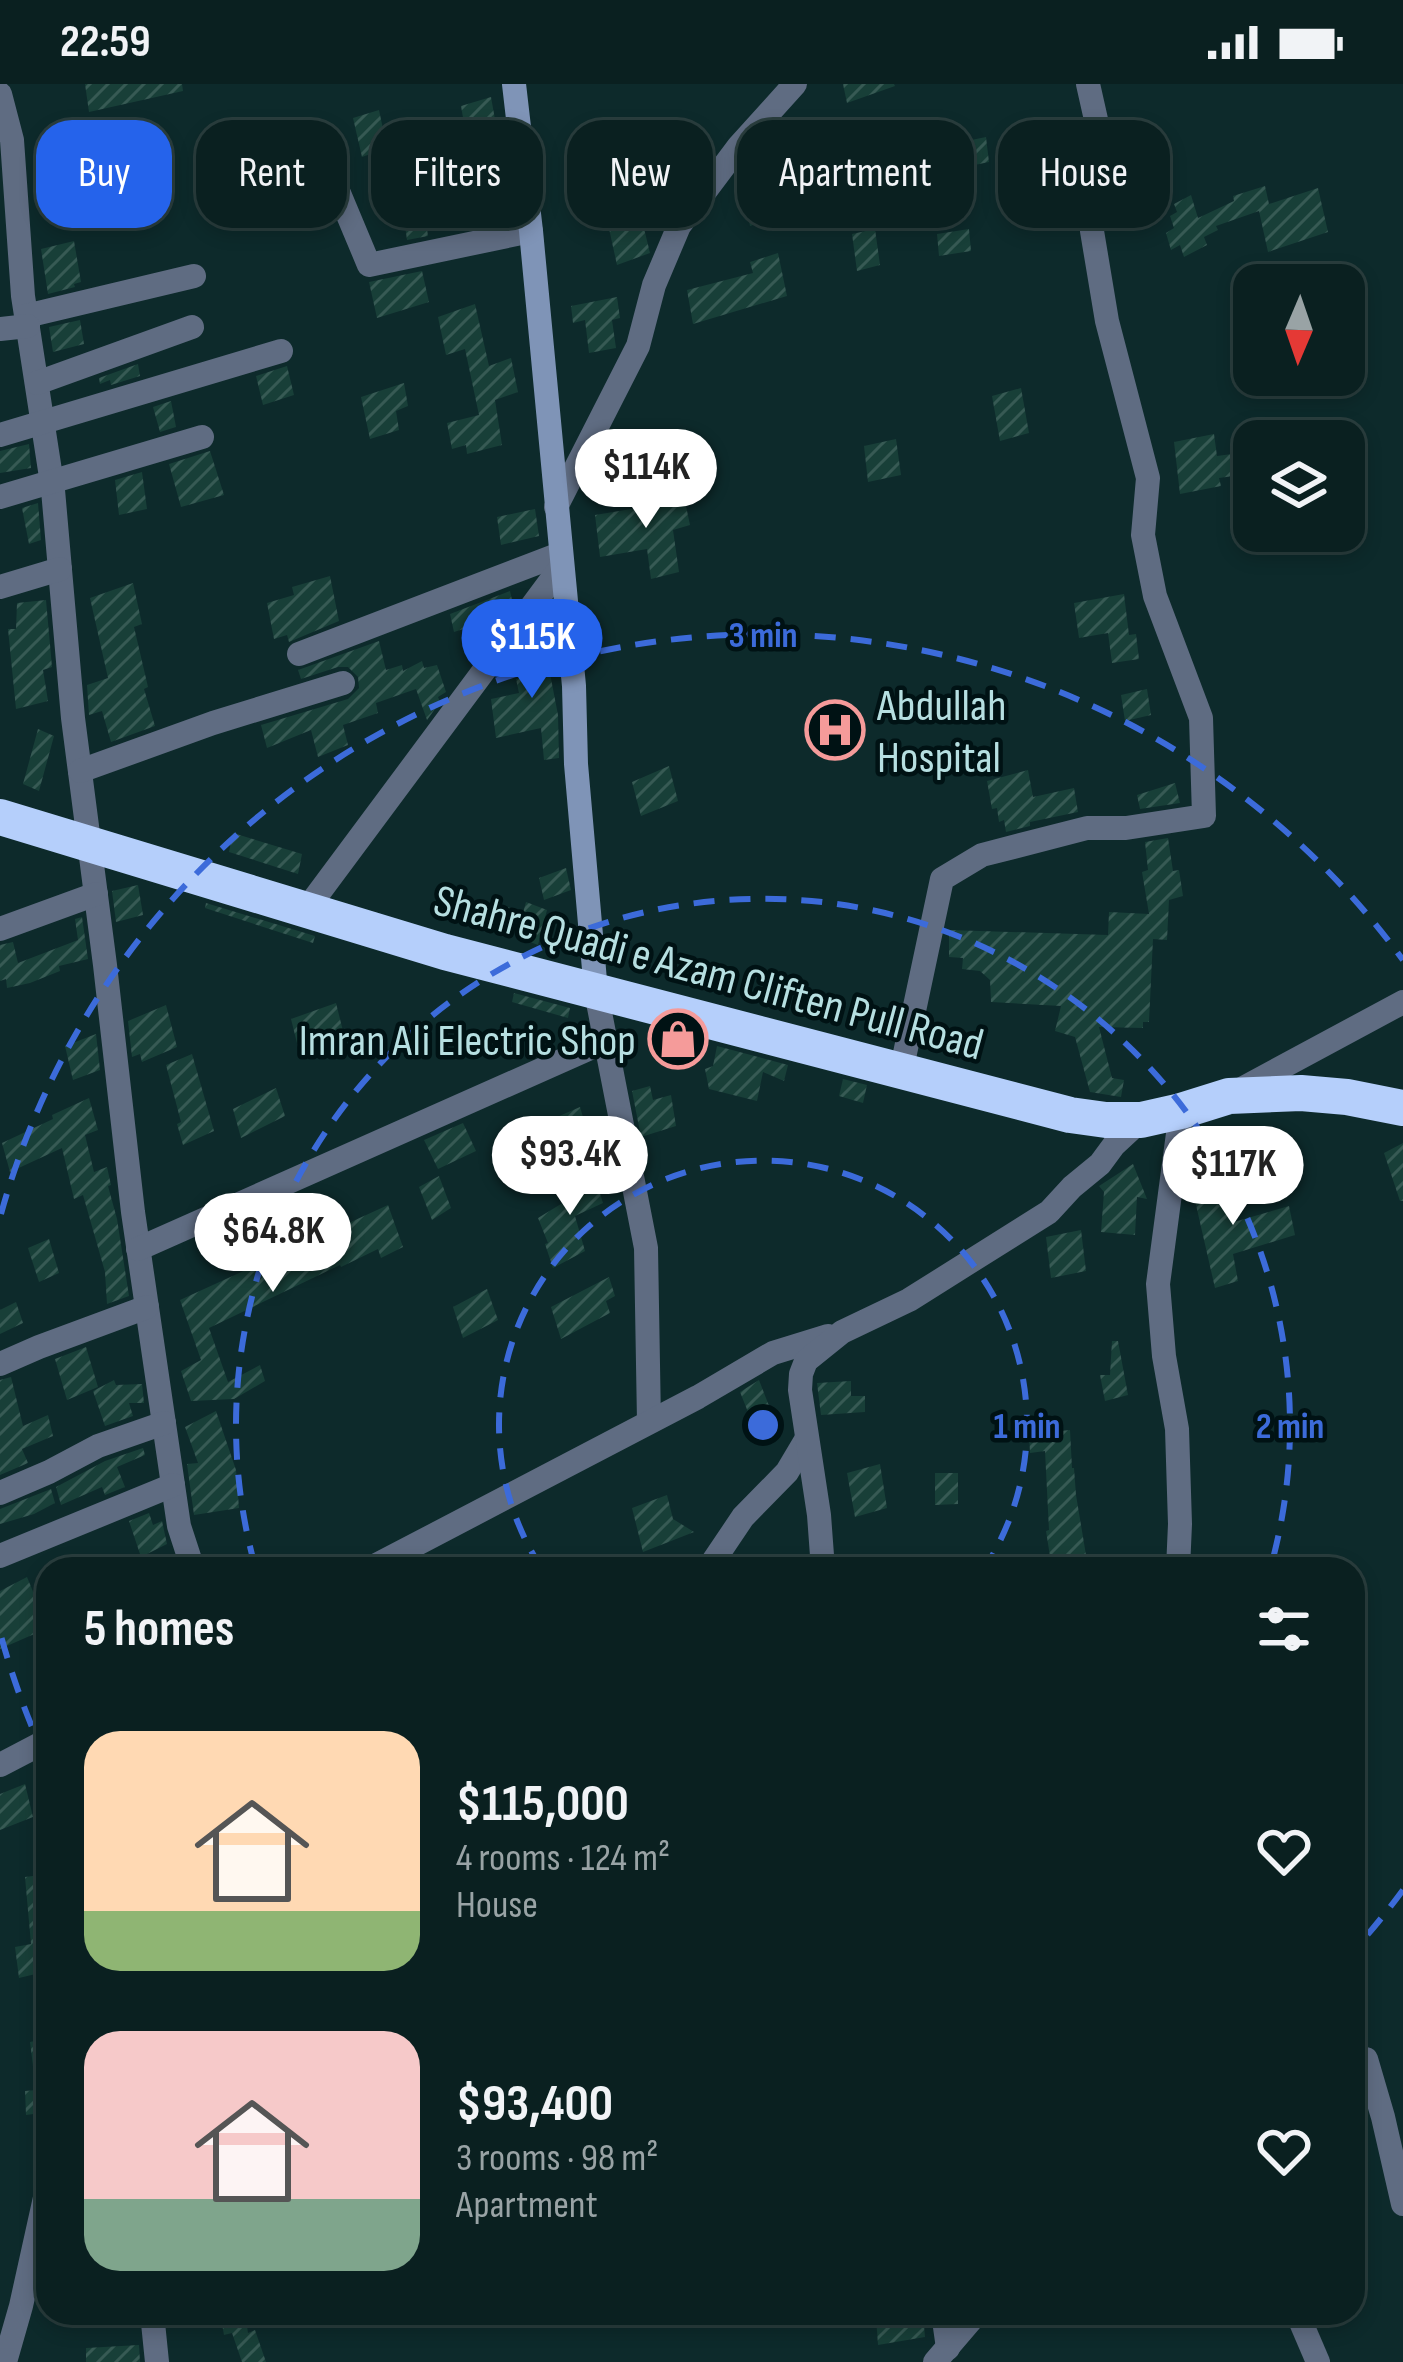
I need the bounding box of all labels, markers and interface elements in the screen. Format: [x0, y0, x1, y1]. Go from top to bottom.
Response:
text: 22:59 [60, 15, 151, 70]
chip: Buy [36, 120, 172, 228]
chip: Rent [196, 120, 347, 228]
chip: Filters [371, 120, 543, 228]
chip: New [567, 120, 713, 228]
chip: Apartment [737, 120, 974, 228]
chip: House [998, 120, 1170, 228]
north arrow [1233, 264, 1365, 396]
map controls [1233, 264, 1365, 552]
button: layers [1233, 420, 1365, 552]
pin: $114K [562, 429, 730, 531]
text: $114K [602, 444, 690, 491]
pin: $115K [448, 599, 616, 701]
text: $115K [489, 614, 575, 661]
text: 3 min [729, 615, 797, 658]
place label: Abdullah Hospital [876, 679, 1006, 786]
hospital icon: Abdullah Hospital [804, 699, 866, 761]
street label: Shahre Quadi e Azam Cliften Pull Road [428, 874, 989, 1073]
shop icon: Imran Ali Electric Shop [647, 1008, 709, 1070]
place label: Imran Ali Electric Shop [299, 1014, 636, 1069]
pin: $93.4K [472, 1116, 668, 1218]
pin: $117K [1149, 1126, 1317, 1228]
text: $93.4K [519, 1131, 621, 1178]
text: $117K [1190, 1141, 1276, 1188]
pin: $64.8K [175, 1193, 371, 1295]
text: $64.8K [221, 1208, 325, 1255]
centre of rings [742, 1404, 784, 1446]
text: 1 min [994, 1406, 1060, 1449]
text: 2 min [1256, 1406, 1324, 1449]
icon: filters [1251, 1596, 1317, 1662]
text: 5 homes [84, 1599, 234, 1660]
text: $115,000 [456, 1774, 629, 1835]
icon: home [180, 1779, 324, 1923]
icon: heart [1251, 1818, 1317, 1884]
text: 4 rooms · 124 m² [456, 1835, 670, 1882]
text: House [456, 1882, 538, 1929]
text: $93,400 [456, 2074, 613, 2135]
icon: home [180, 2079, 324, 2223]
icon: heart [1251, 2118, 1317, 2184]
text: 3 rooms · 98 m² [456, 2135, 658, 2182]
text: Apartment [456, 2182, 598, 2229]

